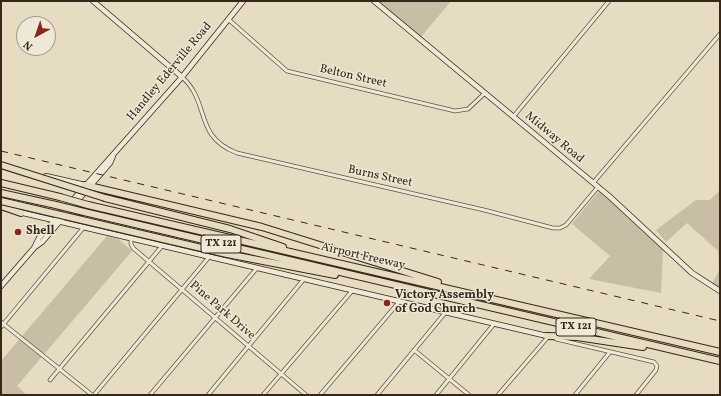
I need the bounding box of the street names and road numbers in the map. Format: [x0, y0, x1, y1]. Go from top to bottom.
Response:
street label: Handley Ederville Road [125, 20, 215, 124]
street label: Belton Street [318, 62, 388, 92]
street label: Midway Road [522, 109, 586, 167]
street label: Burns Street [347, 163, 413, 191]
road number: TX 121 [201, 235, 241, 253]
street label: Airport Freeway [319, 240, 407, 274]
street label: Pine Park Drive [186, 279, 258, 343]
road number: TX 121 [556, 318, 596, 336]

